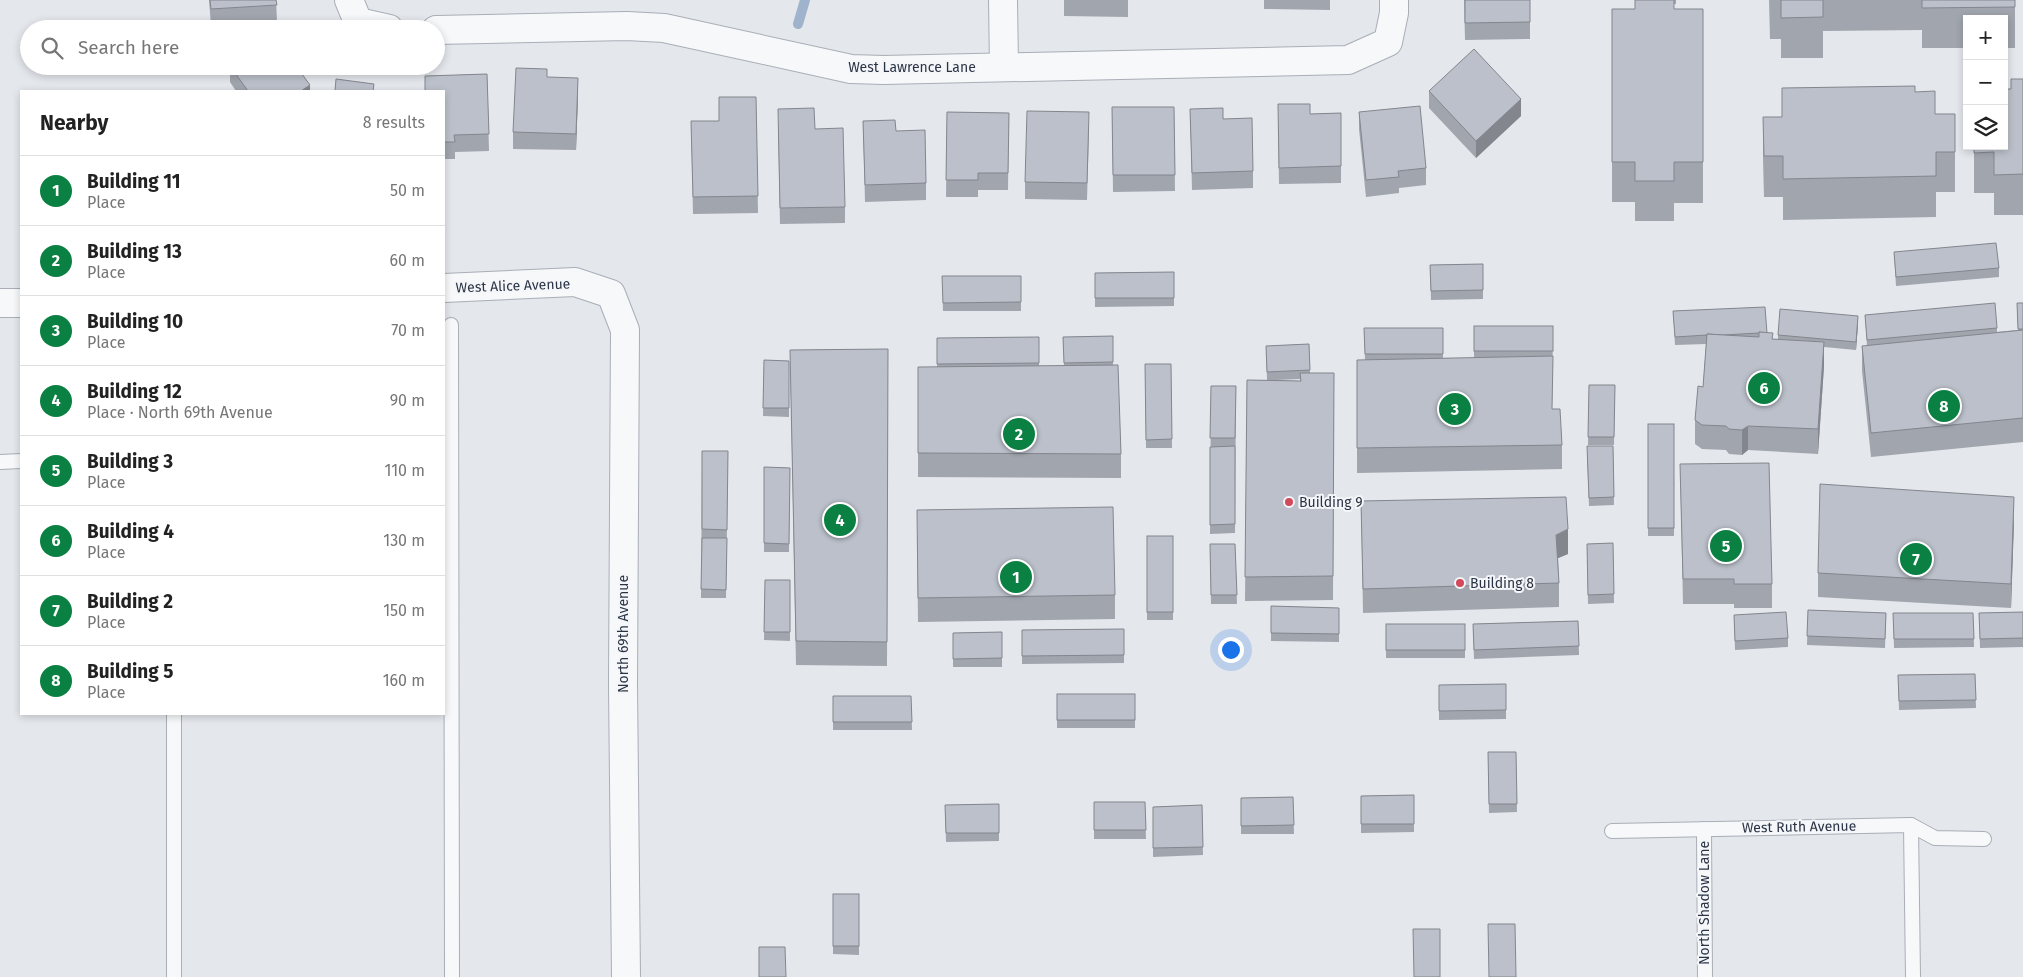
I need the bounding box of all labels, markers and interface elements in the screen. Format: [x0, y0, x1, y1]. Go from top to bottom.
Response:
map controls [1963, 15, 2008, 150]
button: + [1963, 15, 2008, 60]
search box [20, 20, 445, 75]
icon: search [38, 34, 66, 62]
text: Search here [78, 36, 179, 59]
street label: West Lawrence Lane [848, 59, 976, 76]
button: − [1963, 60, 2008, 105]
button: layers [1963, 105, 2008, 150]
text: Nearby [40, 110, 108, 136]
text: 8 results [363, 113, 425, 132]
text: Building 11 [87, 170, 180, 193]
text: 1 [52, 181, 60, 200]
text: 50 m [390, 181, 425, 200]
text: Place [87, 193, 126, 212]
text: Building 13 [87, 240, 182, 263]
text: 2 [52, 251, 60, 270]
text: 60 m [390, 251, 425, 270]
text: Place [87, 263, 126, 282]
street label: West Alice Avenue [455, 276, 571, 296]
text: Building 10 [87, 310, 183, 333]
text: 3 [52, 321, 60, 340]
text: 70 m [391, 321, 425, 340]
text: Place [87, 333, 126, 352]
pin: 6 [1748, 369, 1780, 407]
text: Building 12 [87, 380, 182, 403]
pin: 8 [1928, 387, 1960, 425]
pin: 3 [1439, 390, 1471, 428]
text: 4 [51, 391, 61, 410]
text: 90 m [390, 391, 425, 410]
text: Place · North 69th Avenue [87, 403, 273, 422]
pin: 2 [1003, 415, 1035, 453]
text: Building 3 [87, 450, 173, 473]
text: 5 [52, 461, 60, 480]
text: 110 m [384, 461, 425, 480]
text: Place [87, 473, 126, 492]
place label: Building 9 [1299, 494, 1363, 511]
marker: Building 9 [1283, 496, 1295, 508]
pin: 4 [824, 501, 856, 539]
text: Building 4 [87, 520, 174, 543]
pin: 5 [1710, 527, 1742, 565]
text: 6 [51, 531, 61, 550]
text: 130 m [383, 531, 425, 550]
pin: 7 [1900, 540, 1932, 578]
text: Place [87, 543, 126, 562]
pin: 1 [1000, 558, 1032, 596]
street label: North 69th Avenue [615, 575, 632, 693]
place label: Building 8 [1470, 575, 1534, 592]
marker: Building 8 [1454, 577, 1466, 589]
text: Building 2 [87, 590, 173, 613]
text: 7 [52, 601, 60, 620]
text: 150 m [383, 601, 425, 620]
text: Place [87, 613, 126, 632]
your location [1218, 637, 1244, 663]
text: Building 5 [87, 660, 173, 683]
text: 8 [51, 671, 61, 690]
text: 160 m [383, 671, 425, 690]
text: Place [87, 683, 126, 702]
street label: West Ruth Avenue [1742, 818, 1856, 836]
street label: North Shadow Lane [1696, 841, 1713, 965]

